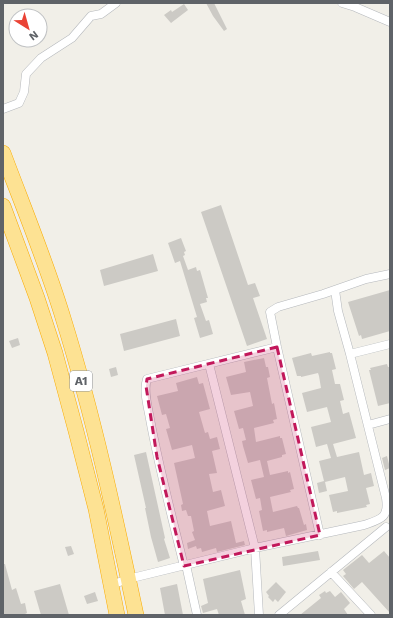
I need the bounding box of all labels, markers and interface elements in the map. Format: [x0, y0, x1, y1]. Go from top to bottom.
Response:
north arrow [8, 8, 48, 48]
text: N [27, 28, 41, 43]
road number: A1 [70, 371, 92, 391]

